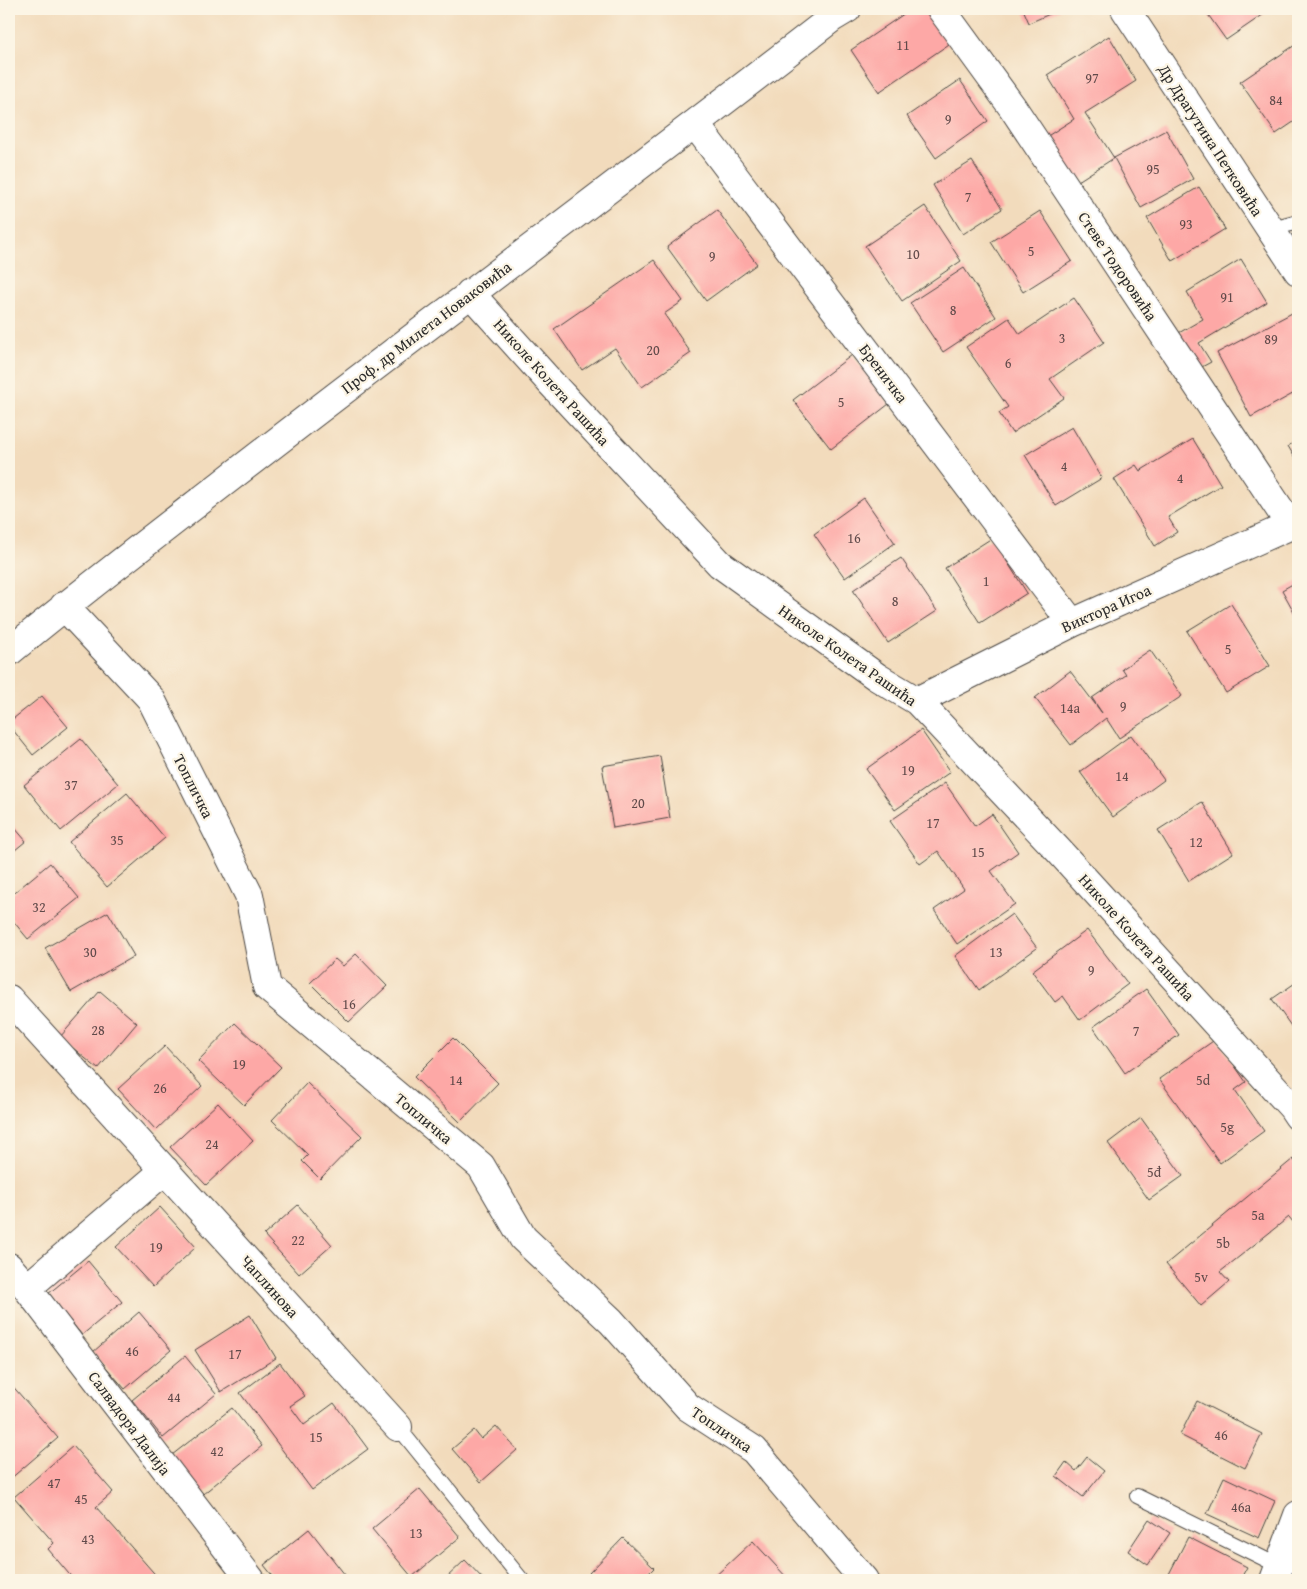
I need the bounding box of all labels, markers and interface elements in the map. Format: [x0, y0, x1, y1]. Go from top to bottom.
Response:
house number: 11 [896, 35, 910, 55]
street label: Др Драгутина Петковића [1152, 58, 1270, 221]
house number: 97 [1085, 68, 1099, 88]
house number: 84 [1269, 90, 1283, 110]
house number: 9 [945, 109, 952, 129]
house number: 95 [1146, 159, 1160, 179]
house number: 7 [965, 187, 972, 207]
street label: Стеве Тодоровића [1072, 206, 1164, 326]
house number: 93 [1179, 214, 1193, 234]
house number: 5 [1028, 241, 1034, 261]
house number: 10 [906, 244, 920, 264]
house number: 9 [709, 246, 716, 266]
street label: Проф. др Милета Новаковића [336, 255, 517, 399]
house number: 91 [1220, 287, 1234, 307]
house number: 8 [950, 300, 957, 320]
street label: Николе Колета Рашића [488, 313, 616, 451]
house number: 3 [1059, 328, 1065, 348]
house number: 89 [1264, 329, 1278, 349]
street label: Бреничка [854, 338, 914, 408]
house number: 20 [646, 340, 660, 360]
house number: 6 [1005, 353, 1012, 373]
house number: 5 [838, 392, 844, 412]
house number: 4 [1061, 456, 1068, 476]
house number: 4 [1177, 468, 1184, 488]
house number: 16 [847, 528, 861, 548]
house number: 1 [983, 571, 989, 591]
street label: Виктора Игоа [1057, 577, 1155, 638]
house number: 8 [892, 591, 899, 611]
street label: Николе Колета Рашића [774, 598, 922, 712]
house number: 5 [1225, 639, 1231, 659]
house number: 9 [1120, 696, 1127, 716]
house number: 14a [1060, 698, 1080, 718]
street label: Топличка [168, 750, 221, 823]
house number: 19 [901, 760, 915, 780]
house number: 14 [1115, 766, 1129, 786]
house number: 37 [64, 775, 78, 795]
house number: 20 [631, 793, 645, 813]
house number: 17 [926, 813, 940, 833]
house number: 35 [110, 830, 124, 850]
house number: 12 [1189, 832, 1203, 852]
house number: 15 [971, 842, 985, 862]
street label: Николе Колета Рашића [1073, 868, 1201, 1006]
house number: 32 [32, 897, 46, 917]
house number: 30 [83, 942, 97, 962]
house number: 13 [989, 942, 1003, 962]
house number: 9 [1088, 960, 1095, 980]
house number: 16 [342, 994, 356, 1014]
house number: 28 [91, 1020, 105, 1040]
house number: 7 [1133, 1021, 1140, 1041]
house number: 19 [232, 1054, 246, 1074]
house number: 14 [449, 1070, 463, 1090]
house number: 5d [1196, 1070, 1211, 1090]
house number: 26 [153, 1078, 167, 1098]
street label: Топличка [390, 1087, 458, 1150]
house number: 5g [1220, 1117, 1234, 1137]
house number: 24 [205, 1134, 219, 1154]
house number: 5đ [1147, 1162, 1162, 1182]
house number: 5a [1251, 1205, 1265, 1225]
house number: 22 [291, 1230, 305, 1250]
house number: 5b [1216, 1233, 1230, 1253]
house number: 19 [149, 1237, 163, 1257]
street label: Чаплинова [235, 1249, 305, 1323]
house number: 5v [1194, 1267, 1208, 1287]
house number: 46 [125, 1341, 139, 1361]
house number: 17 [228, 1344, 242, 1364]
street label: Салвадора Далија [83, 1366, 178, 1481]
house number: 44 [167, 1387, 181, 1407]
street label: Топличка [687, 1400, 758, 1458]
house number: 46 [1214, 1425, 1228, 1445]
house number: 15 [309, 1427, 323, 1447]
house number: 42 [210, 1441, 224, 1461]
house number: 47 [47, 1473, 61, 1493]
house number: 45 [74, 1489, 88, 1509]
house number: 46a [1231, 1497, 1251, 1517]
house number: 13 [409, 1523, 423, 1543]
house number: 43 [81, 1529, 95, 1549]

